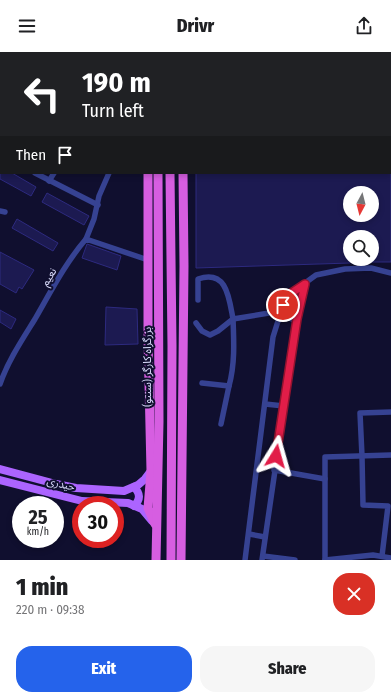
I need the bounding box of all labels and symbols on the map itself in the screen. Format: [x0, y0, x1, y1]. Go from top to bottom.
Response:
north arrow [343, 186, 379, 222]
street label: نعیم [39, 265, 61, 290]
pin [266, 288, 300, 322]
street label: بزرگراه کارگر (سنتو) [141, 327, 154, 407]
position arrow [255, 435, 297, 477]
street label: حیدری [45, 474, 77, 494]
speed limit sign: 30 [72, 496, 124, 548]

